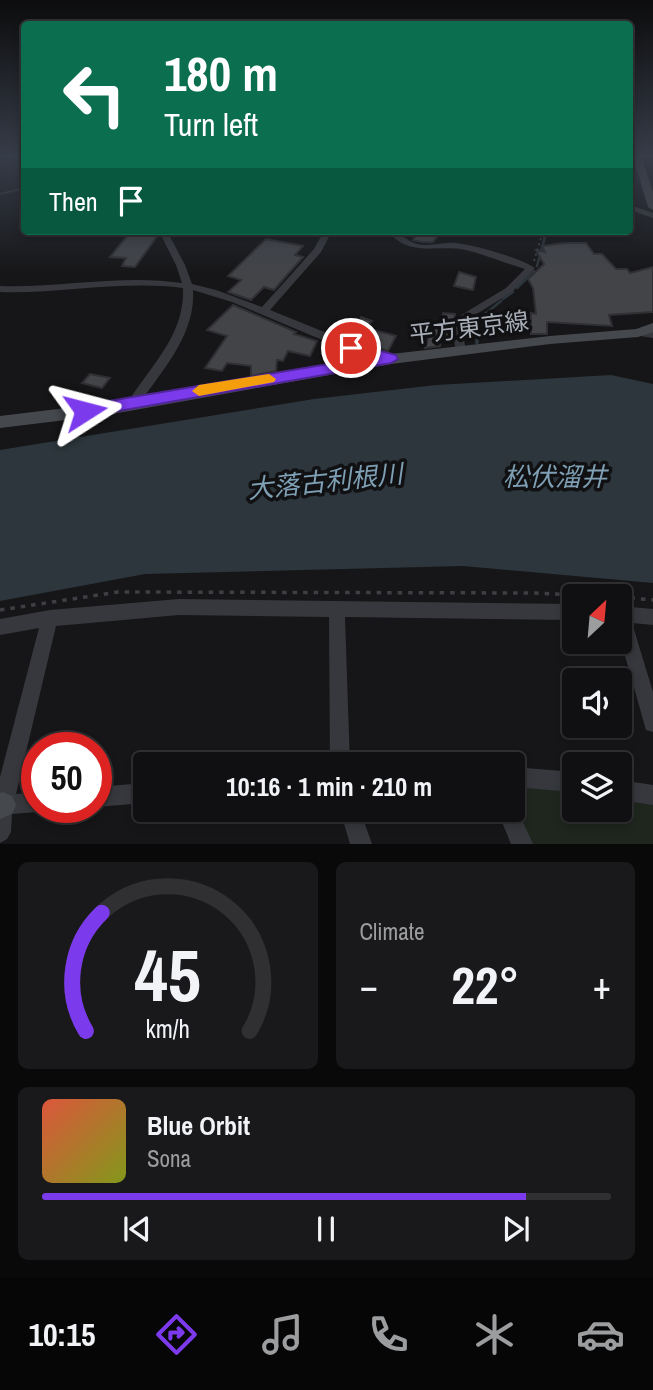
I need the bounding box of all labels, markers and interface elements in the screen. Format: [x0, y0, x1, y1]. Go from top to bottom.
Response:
text: 180 m [164, 40, 278, 106]
icon: left [49, 49, 140, 140]
text: Turn left [164, 103, 258, 146]
icon: arrive [112, 182, 150, 220]
text: Then [49, 184, 98, 219]
street label: 平方東京線 [407, 304, 531, 350]
pin [321, 318, 381, 378]
icon: arrive [332, 329, 370, 367]
position arrow [48, 374, 122, 448]
water label: 大落古利根川 [246, 455, 407, 507]
water label: 松伏溜井 [503, 459, 609, 494]
north arrow [562, 584, 632, 654]
map controls [562, 584, 632, 822]
button: sound [562, 668, 632, 738]
speed limit sign: 50 [21, 732, 112, 823]
button: layers [562, 752, 632, 822]
text: 10:16 · 1 min · 210 m [226, 769, 432, 804]
text: Climate [360, 916, 424, 947]
text: 45 [135, 927, 201, 1025]
text: 22° [451, 950, 519, 1020]
text: − [360, 960, 378, 1011]
text: + [593, 960, 611, 1011]
text: km/h [146, 1012, 190, 1046]
text: Blue Orbit [147, 1108, 250, 1143]
text: Sona [147, 1143, 191, 1174]
icon: previous [118, 1210, 156, 1248]
icon: pause [307, 1210, 345, 1248]
icon: next [497, 1210, 535, 1248]
icon: directions [152, 1310, 201, 1359]
icon: music [258, 1310, 307, 1359]
icon: phone [364, 1310, 413, 1359]
icon: climate [470, 1310, 519, 1359]
icon: car [576, 1310, 625, 1359]
text: 10:15 [28, 1313, 96, 1356]

